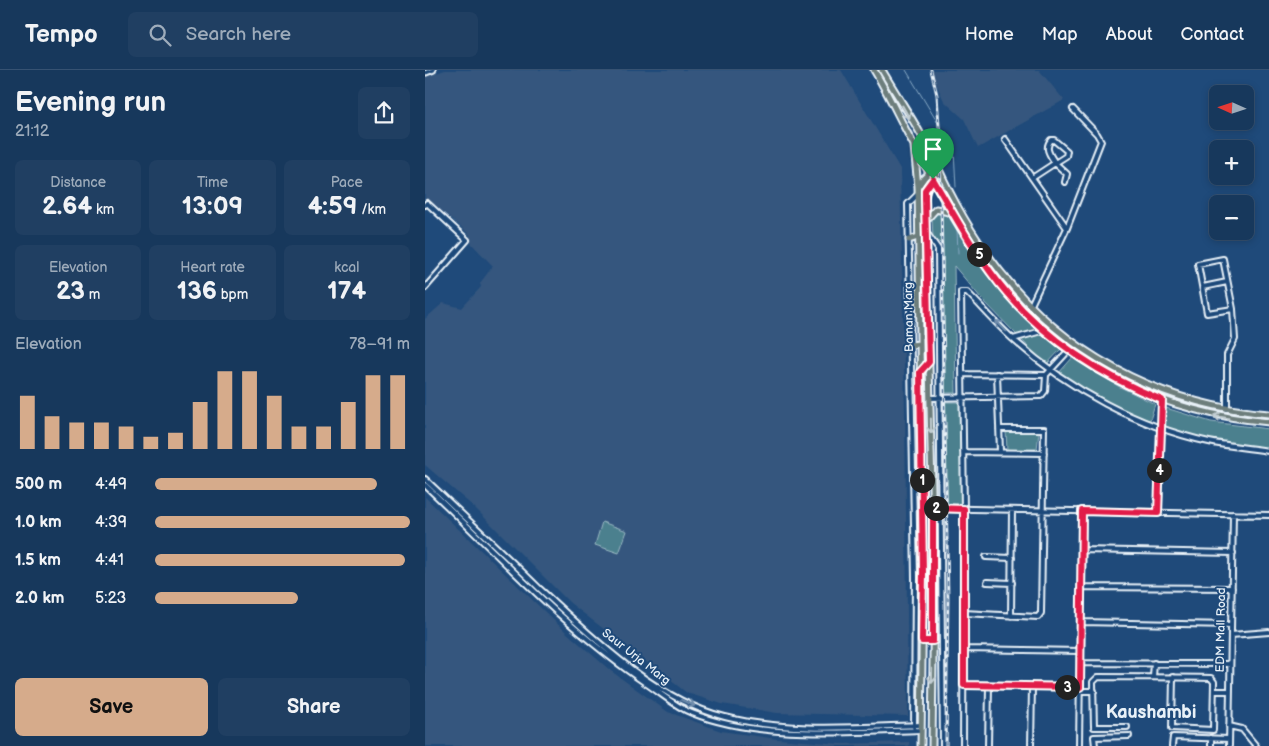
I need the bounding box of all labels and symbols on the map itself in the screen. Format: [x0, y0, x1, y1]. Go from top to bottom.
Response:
north arrow [1209, 85, 1254, 130]
one-way arrow [902, 105, 912, 119]
pin [912, 128, 954, 179]
pin: 5 [967, 242, 991, 266]
street label: Baman Marg [901, 282, 917, 352]
one-way arrow [995, 320, 1007, 333]
one-way arrow [1213, 411, 1229, 421]
one-way arrow [926, 418, 936, 434]
pin: 4 [1147, 458, 1171, 482]
pin: 1 [909, 468, 935, 492]
pin: 2 [923, 496, 949, 520]
street label: EDM Mall Road [1213, 587, 1229, 673]
street label: Saur Urja Marg [599, 626, 673, 688]
one-way arrow [927, 668, 937, 684]
pin: 3 [1055, 674, 1079, 700]
one-way arrow [680, 699, 695, 709]
district label: Kaushambi [1106, 702, 1196, 723]

